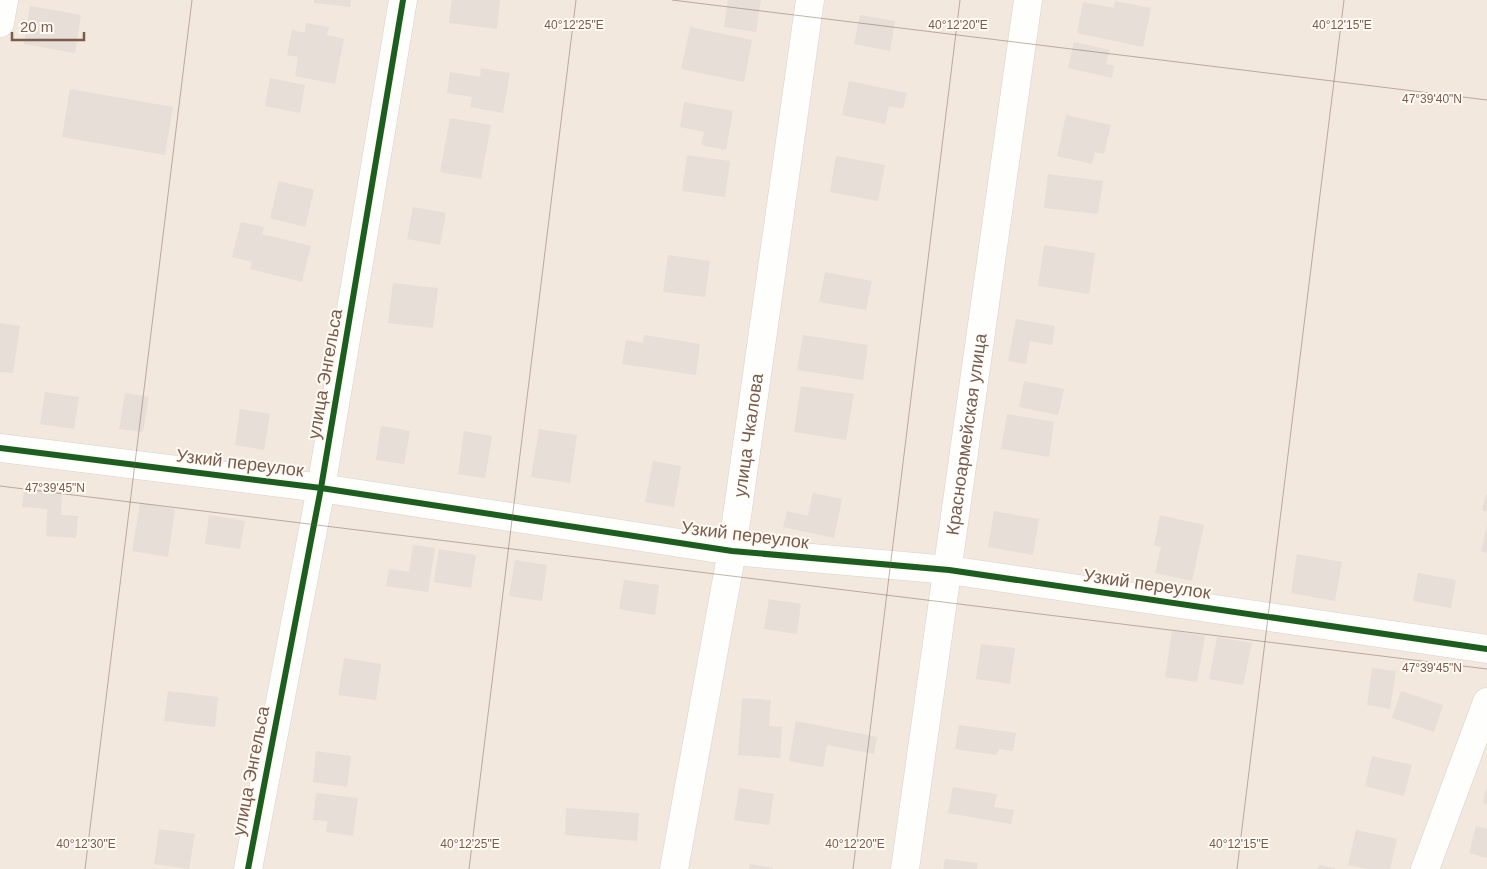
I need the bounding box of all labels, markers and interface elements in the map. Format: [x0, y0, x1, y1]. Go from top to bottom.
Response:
scale bar [12, 10, 85, 42]
text: 20 m [20, 18, 53, 35]
text: 40°12'25"E [544, 18, 604, 32]
text: 40°12'20"E [928, 18, 988, 32]
text: 40°12'15"E [1312, 18, 1372, 32]
text: 47°39'40"N [1402, 92, 1462, 106]
street label: улица Энгельса [304, 306, 346, 441]
street label: Красноармейская улица [942, 331, 991, 537]
street label: улица Чкалова [730, 371, 767, 499]
street label: Узкий переулок [175, 445, 305, 481]
text: 47°39'45"N [25, 481, 85, 495]
street label: Узкий переулок [680, 517, 810, 553]
street label: Узкий переулок [1082, 565, 1212, 603]
text: 47°39'45"N [1402, 661, 1462, 675]
street label: улица Энгельса [229, 703, 274, 838]
text: 40°12'30"E [56, 837, 116, 851]
text: 40°12'25"E [440, 837, 500, 851]
text: 40°12'20"E [825, 837, 885, 851]
text: 40°12'15"E [1209, 837, 1269, 851]

